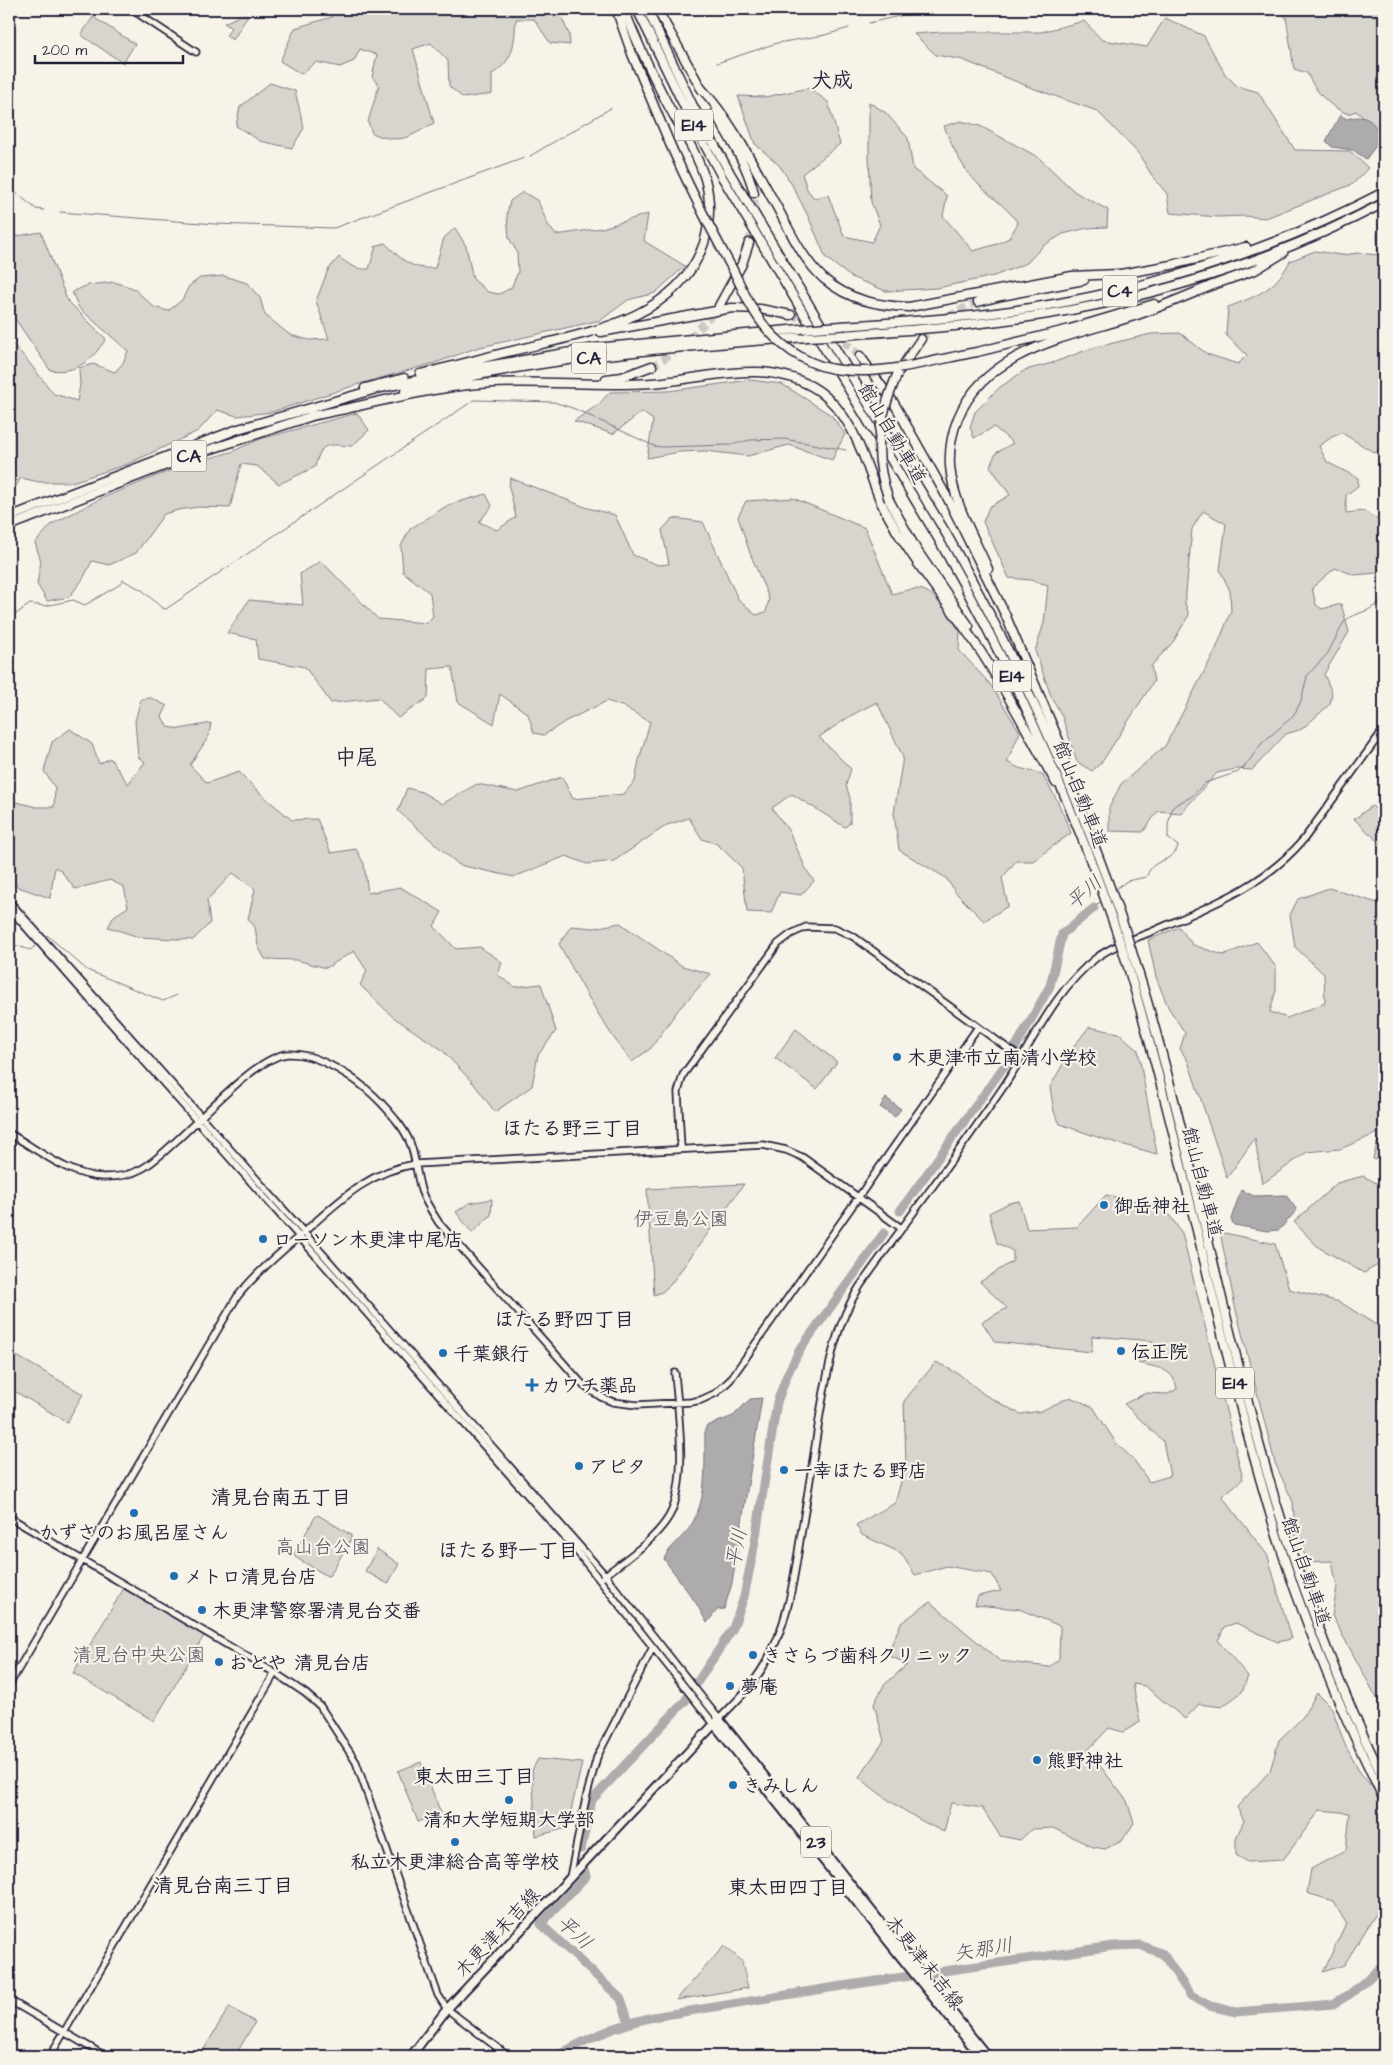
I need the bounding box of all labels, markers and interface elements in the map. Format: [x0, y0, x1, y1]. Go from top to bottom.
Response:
scale bar [35, 32, 182, 64]
text: 200 m [42, 40, 88, 61]
district label: 犬成 [811, 66, 853, 95]
road number: E14 [675, 110, 713, 140]
road number: C4 [1102, 276, 1138, 306]
road number: CA [572, 342, 606, 373]
street label: 館山自動車道 [851, 378, 933, 490]
road number: CA [172, 441, 206, 472]
road number: E14 [993, 660, 1031, 691]
street label: 館山自動車道 [1046, 737, 1113, 852]
district label: 中尾 [335, 743, 377, 772]
water label: 平川 [1060, 869, 1109, 916]
place label: 木更津市立南清小学校 [907, 1045, 1097, 1072]
marker: 木更津市立南清小学校 [891, 1051, 903, 1063]
district label: ほたる野三丁目 [502, 1115, 642, 1143]
street label: 館山自動車道 [1175, 1124, 1228, 1241]
place label: 御岳神社 [1114, 1193, 1190, 1220]
marker: 御岳神社 [1098, 1199, 1110, 1211]
park label: 伊豆島公園 [633, 1206, 729, 1233]
place label: ローソン木更津中尾店 [273, 1227, 463, 1254]
marker: ローソン木更津中尾店 [257, 1233, 269, 1245]
district label: ほたる野四丁目 [494, 1306, 634, 1334]
place label: 伝正院 [1131, 1339, 1188, 1366]
place label: 千葉銀行 [453, 1341, 529, 1368]
marker: 伝正院 [1115, 1345, 1127, 1357]
marker: 千葉銀行 [437, 1347, 449, 1359]
road number: E14 [1216, 1368, 1254, 1399]
place label: カワチ薬品 [542, 1373, 637, 1400]
marker: カワチ薬品 [526, 1379, 538, 1391]
place label: アピタ [589, 1454, 646, 1481]
place label: 一幸ほたる野店 [794, 1458, 927, 1485]
marker: アピタ [573, 1460, 585, 1472]
marker: 一幸ほたる野店 [778, 1464, 790, 1476]
district label: 清見台南五丁目 [211, 1484, 351, 1512]
marker: かずさのお風呂屋さん [128, 1507, 140, 1519]
street label: 館山自動車道 [1274, 1513, 1337, 1630]
place label: かずさのお風呂屋さん [39, 1520, 229, 1547]
water label: 平川 [719, 1526, 755, 1570]
park label: 高山台公園 [275, 1534, 371, 1561]
district label: ほたる野一丁目 [438, 1537, 578, 1565]
place label: メトロ清見台店 [184, 1564, 317, 1591]
marker: メトロ清見台店 [168, 1570, 180, 1582]
place label: 木更津警察署清見台交番 [212, 1598, 421, 1625]
marker: 木更津警察署清見台交番 [196, 1604, 208, 1616]
park label: 清見台中央公園 [72, 1642, 206, 1669]
place label: きさらづ歯科クリニック [763, 1643, 972, 1670]
marker: きさらづ歯科クリニック [747, 1649, 759, 1661]
place label: おどや 清見台店 [229, 1650, 370, 1677]
marker: おどや 清見台店 [213, 1656, 225, 1668]
place label: 夢庵 [740, 1674, 778, 1701]
marker: 夢庵 [724, 1680, 736, 1692]
place label: 熊野神社 [1047, 1748, 1123, 1775]
marker: 熊野神社 [1031, 1754, 1043, 1766]
district label: 東太田三丁目 [414, 1763, 534, 1791]
place label: きみしん [743, 1773, 819, 1800]
marker: きみしん [727, 1779, 739, 1791]
marker: 清和大学短期大学部 [503, 1794, 515, 1806]
place label: 清和大学短期大学部 [423, 1807, 595, 1834]
road number: 23 [801, 1826, 831, 1858]
marker: 私立木更津総合高等学校 [449, 1836, 461, 1848]
place label: 私立木更津総合高等学校 [350, 1849, 560, 1876]
district label: 清見台南三丁目 [153, 1872, 293, 1900]
district label: 東太田四丁目 [728, 1874, 848, 1902]
street label: 木更津末吉線 [449, 1882, 547, 1984]
water label: 平川 [550, 1909, 598, 1957]
street label: 木更津末吉線 [878, 1910, 970, 2016]
water label: 矢那川 [951, 1931, 1015, 1969]

